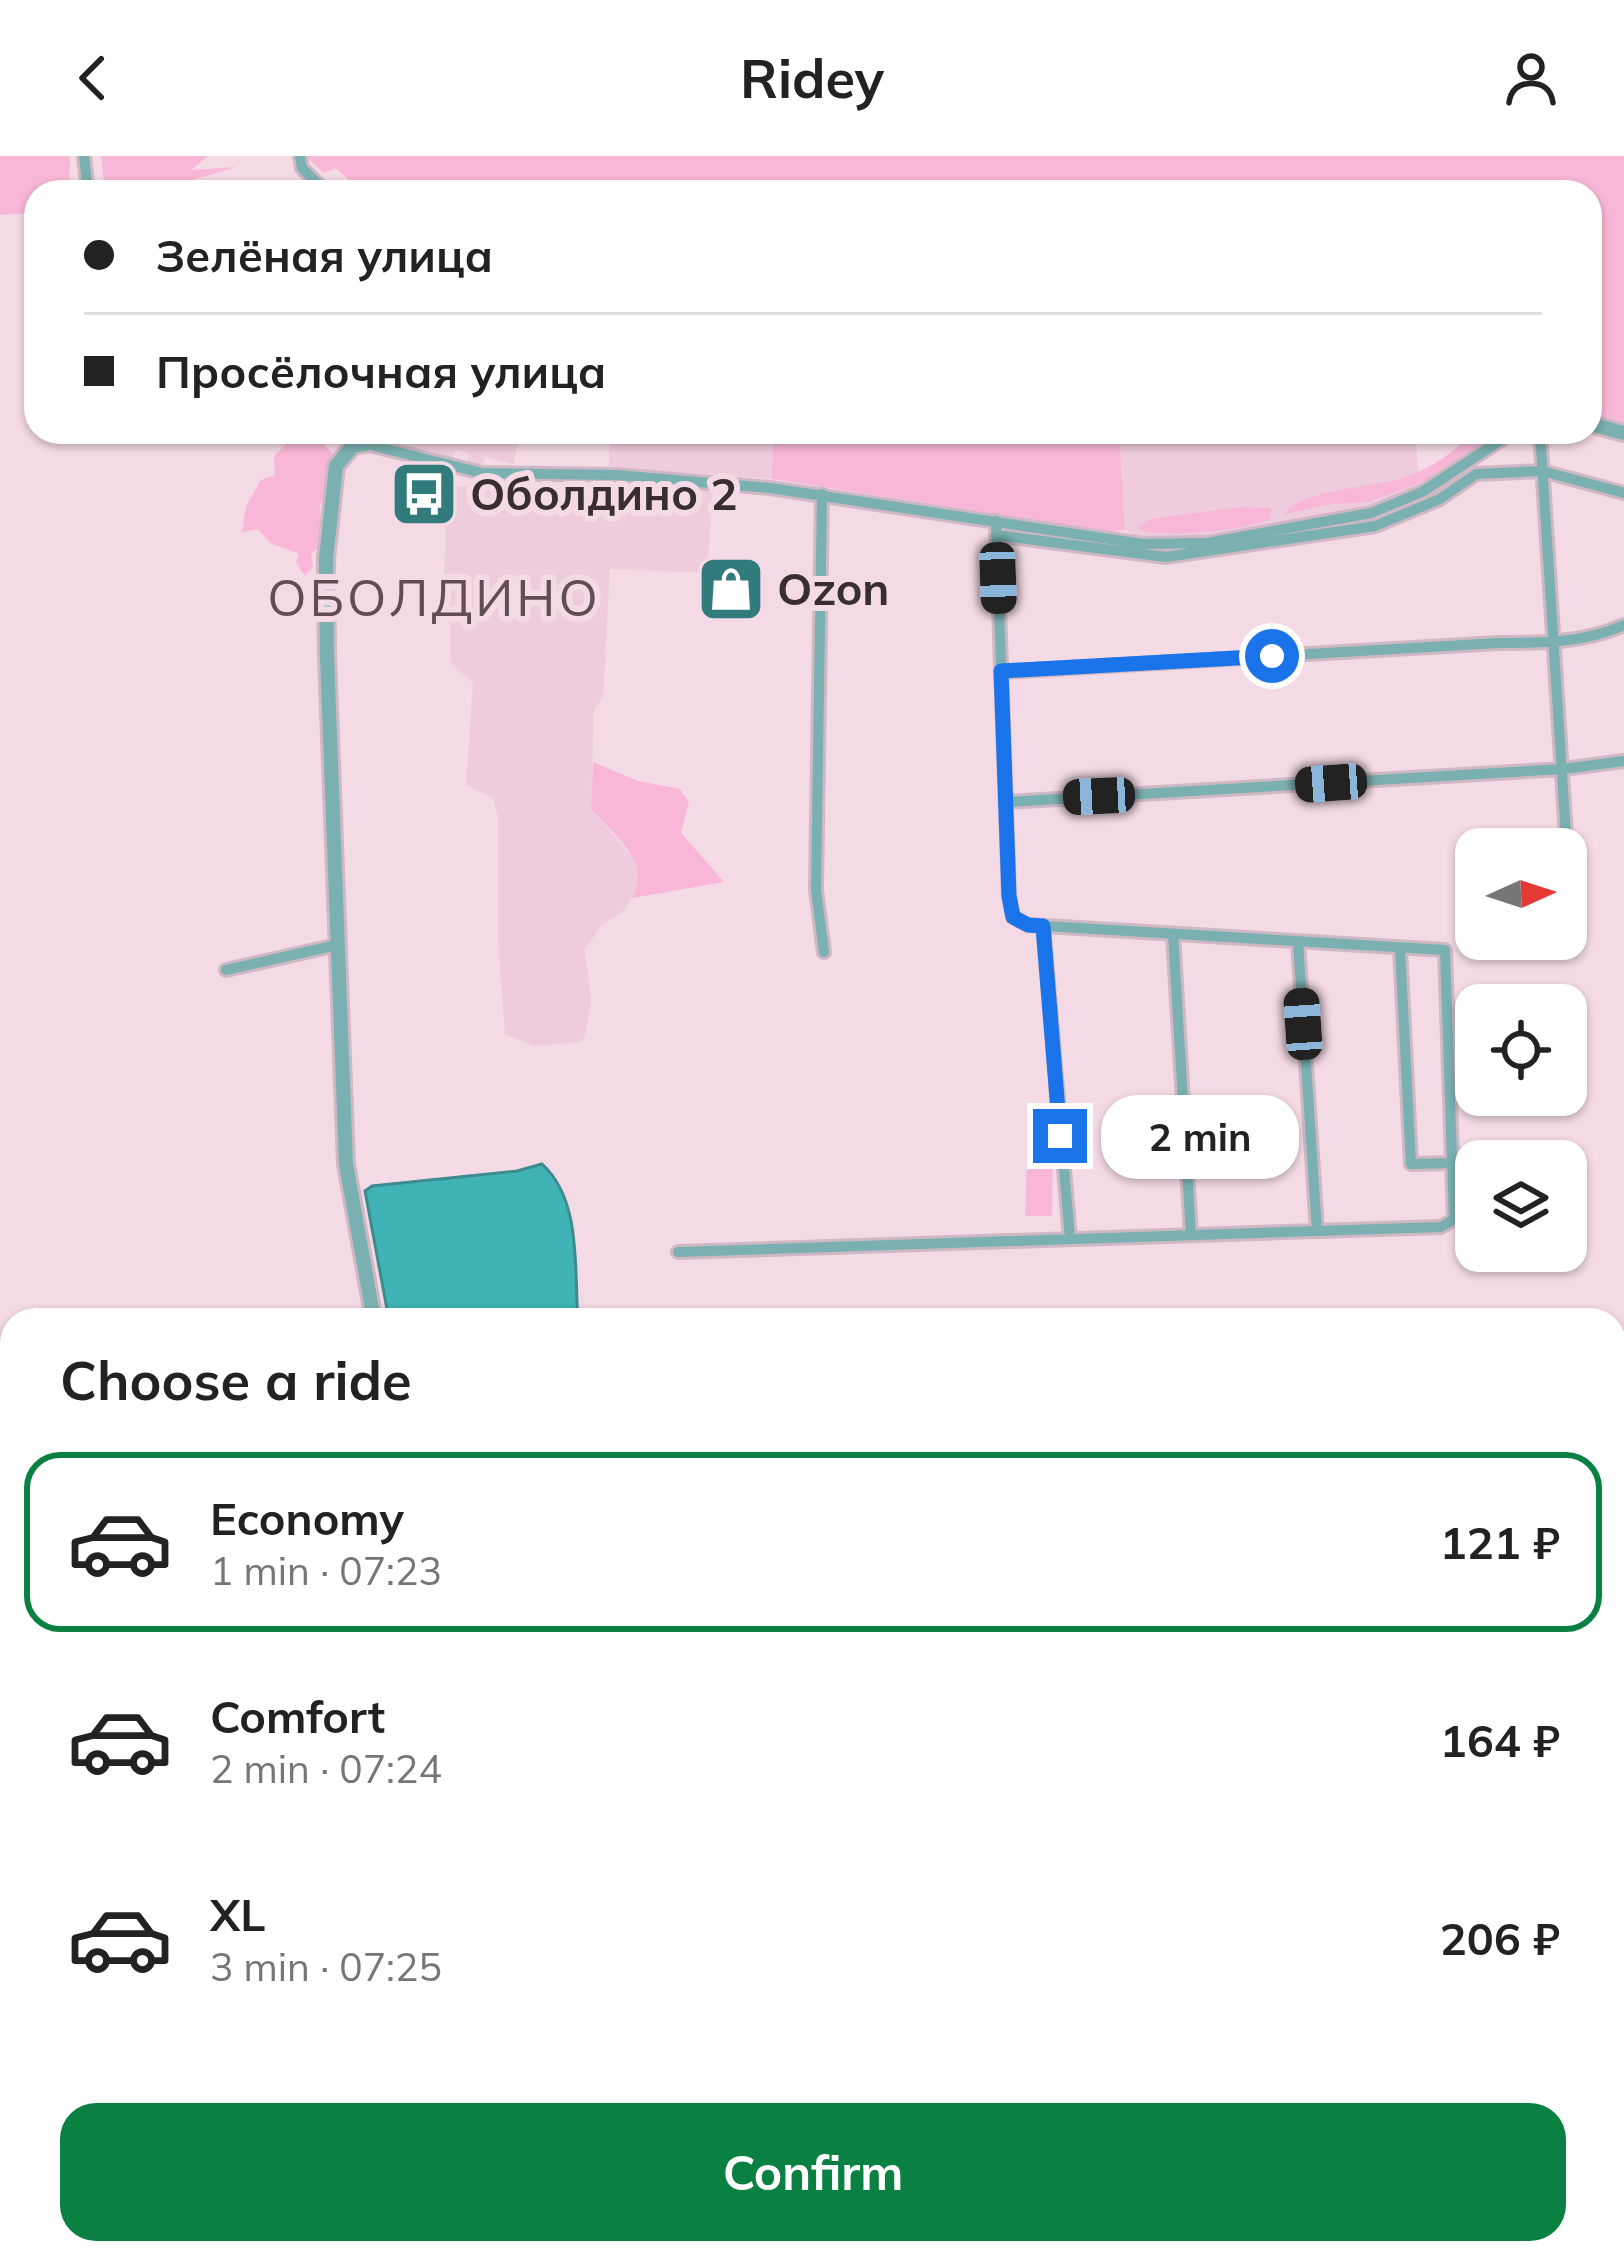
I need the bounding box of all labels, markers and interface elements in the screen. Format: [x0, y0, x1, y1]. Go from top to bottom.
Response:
text: Ridey [740, 44, 884, 112]
icon: back [60, 45, 126, 111]
icon: person [1498, 45, 1564, 111]
text: Зелёная улица [156, 227, 493, 283]
text: Просёлочная улица [156, 343, 606, 399]
bus stop icon: Оболдино 2 [389, 459, 459, 529]
place label: Оболдино 2 [470, 465, 738, 521]
car [979, 541, 1017, 615]
shop icon: Ozon [696, 554, 766, 624]
place label: Ozon [777, 560, 889, 616]
district label: ОБОЛДИНО [267, 565, 601, 629]
route start [1245, 629, 1299, 683]
car [1294, 763, 1368, 803]
car [1062, 776, 1136, 816]
north arrow [1455, 828, 1587, 960]
map controls [1455, 828, 1587, 1272]
button: locate [1455, 984, 1587, 1116]
car [1283, 987, 1323, 1061]
callout: 2 min [1102, 1094, 1300, 1178]
route end [1033, 1109, 1087, 1163]
text: 2 min [1149, 1112, 1251, 1161]
button: layers [1455, 1140, 1587, 1272]
text: Choose a ride [60, 1346, 412, 1414]
icon: car [66, 1488, 174, 1596]
text: Economy [210, 1490, 404, 1546]
text: 121 ₽ [1440, 1514, 1560, 1570]
text: 1 min · 07:23 [210, 1546, 442, 1595]
icon: car [66, 1686, 174, 1794]
text: Comfort [210, 1688, 385, 1744]
text: 164 ₽ [1440, 1712, 1560, 1768]
text: 2 min · 07:24 [210, 1744, 442, 1793]
icon: car [66, 1884, 174, 1992]
text: XL [210, 1886, 265, 1942]
text: 206 ₽ [1440, 1910, 1560, 1966]
text: 3 min · 07:25 [210, 1942, 442, 1991]
button: Confirm [60, 2103, 1566, 2241]

